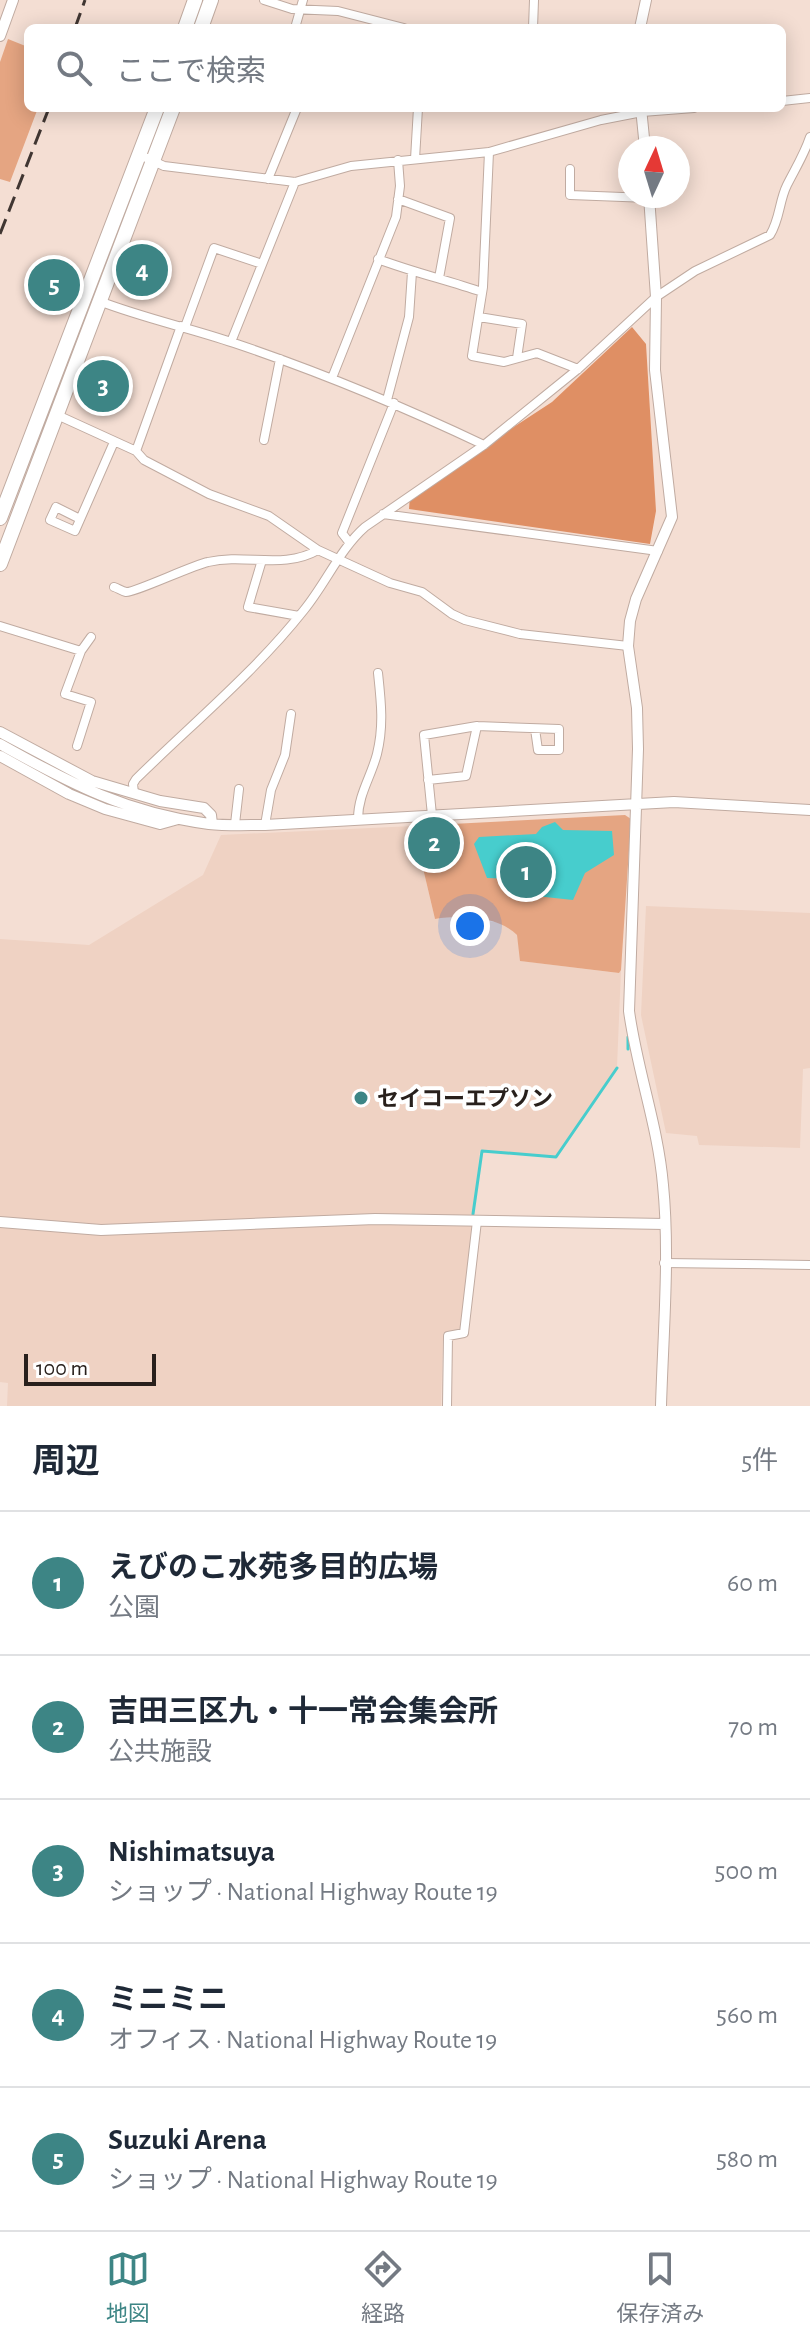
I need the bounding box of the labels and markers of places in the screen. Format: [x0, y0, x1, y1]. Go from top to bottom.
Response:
pin: 4 [116, 240, 168, 300]
pin: 5 [28, 255, 80, 315]
pin: 3 [77, 356, 129, 416]
pin: 2 [408, 813, 460, 873]
pin: 1 [500, 842, 552, 902]
place label: セイコーエプソン [377, 1087, 553, 1110]
marker: セイコーエプソン [352, 1089, 370, 1107]

